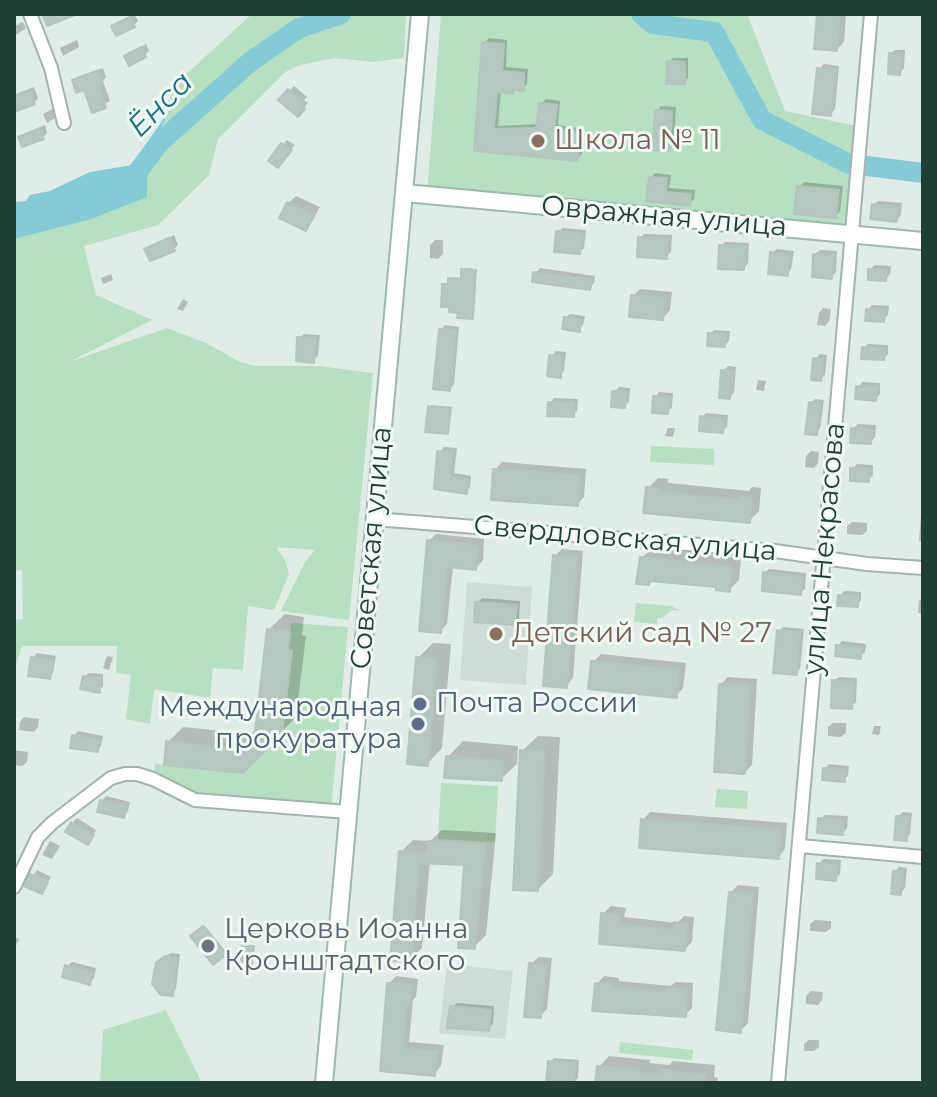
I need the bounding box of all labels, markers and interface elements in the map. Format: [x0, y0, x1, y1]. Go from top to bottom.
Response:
water label: Ёнса [121, 65, 201, 145]
place label: Школа № 11 [554, 124, 721, 158]
marker: Школа № 11 [529, 132, 547, 150]
street label: Овражная улица [540, 190, 788, 244]
street label: улица Некрасова [797, 421, 853, 677]
street label: Советская улица [345, 425, 399, 671]
street label: Свердловская улица [472, 509, 778, 569]
place label: Детский сад № 27 [512, 617, 772, 651]
marker: Детский сад № 27 [487, 625, 505, 643]
place label: Почта России [436, 687, 638, 721]
place label: Международная прокуратура [159, 691, 402, 757]
marker: Почта России [411, 695, 429, 713]
marker: Международная прокуратура [409, 715, 427, 733]
place label: Церковь Иоанна Кронштадтского [224, 913, 468, 979]
marker: Церковь Иоанна Кронштадтского [199, 937, 217, 955]

